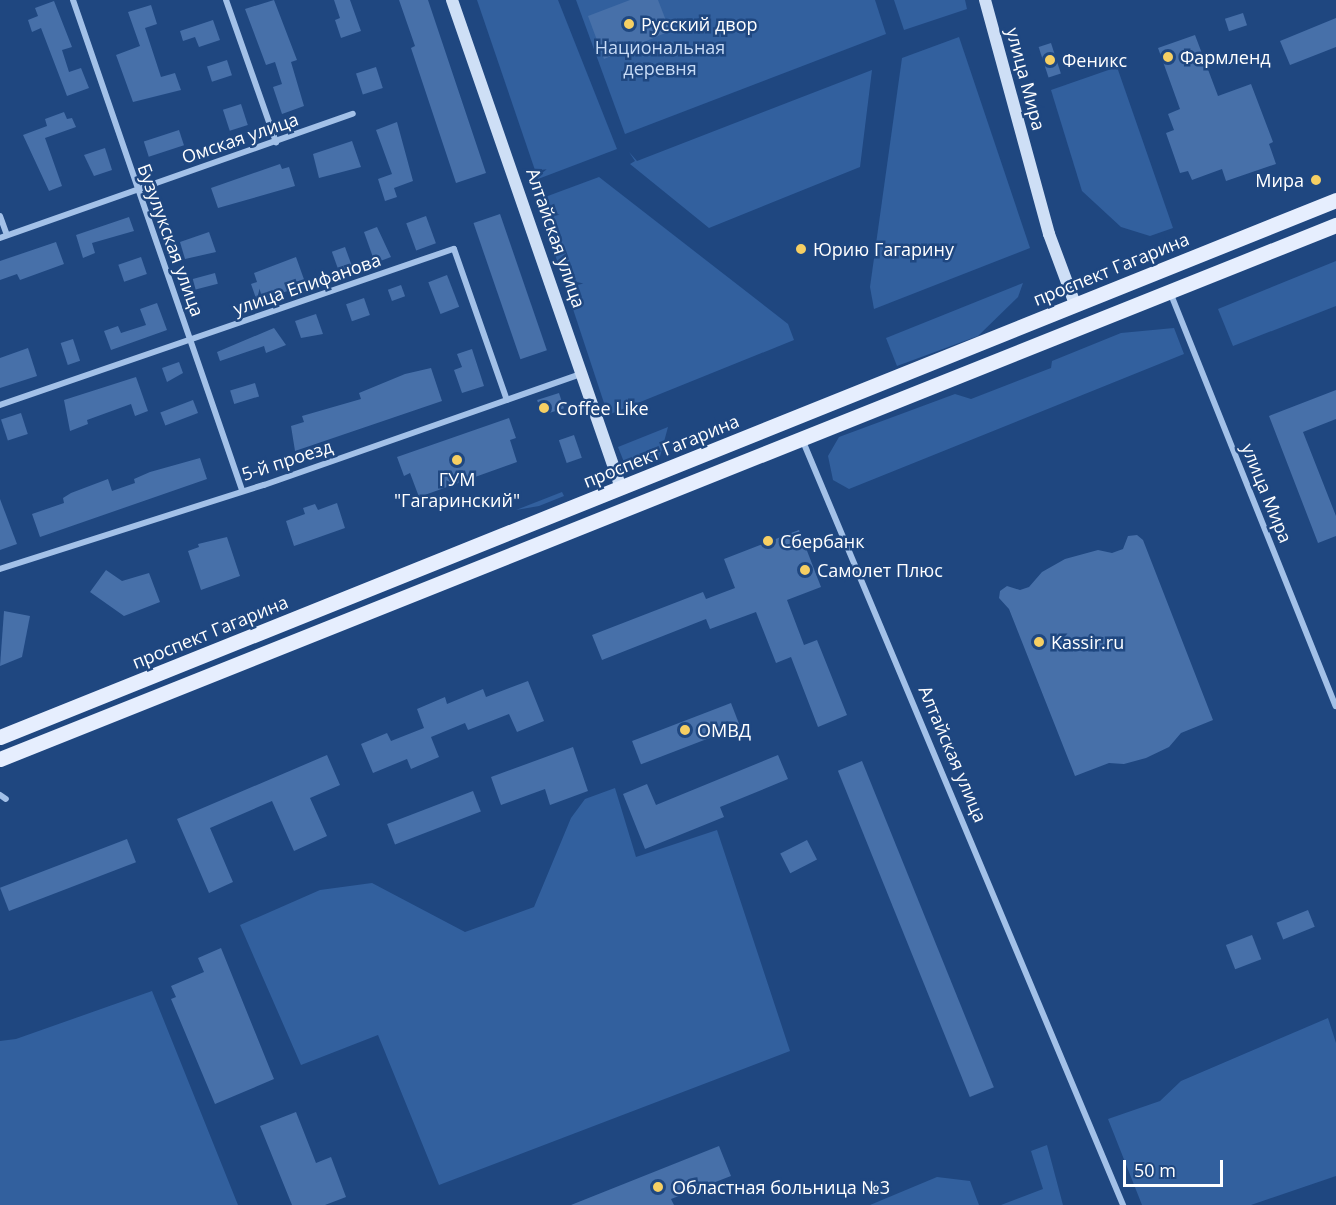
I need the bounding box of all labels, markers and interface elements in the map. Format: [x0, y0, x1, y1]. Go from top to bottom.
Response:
place label: Русский двор [641, 13, 757, 35]
marker: Русский двор [622, 17, 636, 31]
street label: улица Мира [1002, 25, 1050, 133]
park label: Национальная деревня [595, 37, 725, 80]
place label: Фармленд [1180, 46, 1271, 68]
place label: Феникс [1062, 49, 1127, 71]
marker: Фармленд [1161, 50, 1175, 64]
marker: Феникс [1043, 53, 1057, 67]
street label: Омская улица [179, 108, 301, 168]
street label: Бузулукская улица [133, 161, 209, 319]
street label: Алтайская улица [522, 165, 590, 311]
place label: Мира [1255, 169, 1304, 191]
marker: Мира [1309, 173, 1323, 187]
street label: проспект Гагарина [1030, 228, 1192, 310]
place label: Юрию Гагарину [813, 238, 954, 260]
marker: Юрию Гагарину [794, 242, 808, 256]
street label: улица Епифанова [230, 249, 384, 319]
place label: Coffee Like [556, 397, 649, 419]
marker: Coffee Like [537, 401, 551, 415]
street label: проспект Гагарина [580, 410, 742, 492]
street label: 5-й проезд [239, 435, 335, 485]
street label: улица Мира [1237, 440, 1297, 546]
marker: ГУМ "Гагаринский" [450, 453, 464, 467]
place label: ГУМ "Гагаринский" [394, 469, 520, 512]
place label: Сбербанк [780, 530, 865, 552]
marker: Сбербанк [761, 534, 775, 548]
place label: Самолет Плюс [817, 559, 943, 581]
marker: Самолет Плюс [798, 563, 812, 577]
street label: проспект Гагарина [129, 591, 291, 673]
place label: Kassir.ru [1051, 631, 1124, 653]
marker: Kassir.ru [1032, 635, 1046, 649]
street label: Алтайская улица [914, 682, 992, 826]
place label: ОМВД [697, 719, 751, 741]
marker: ОМВД [678, 723, 692, 737]
scale bar [1126, 1148, 1226, 1186]
text: 50 m [1134, 1158, 1176, 1182]
place label: Областная больница №3 [672, 1176, 890, 1198]
marker: Областная больница №3 [649, 1178, 667, 1196]

